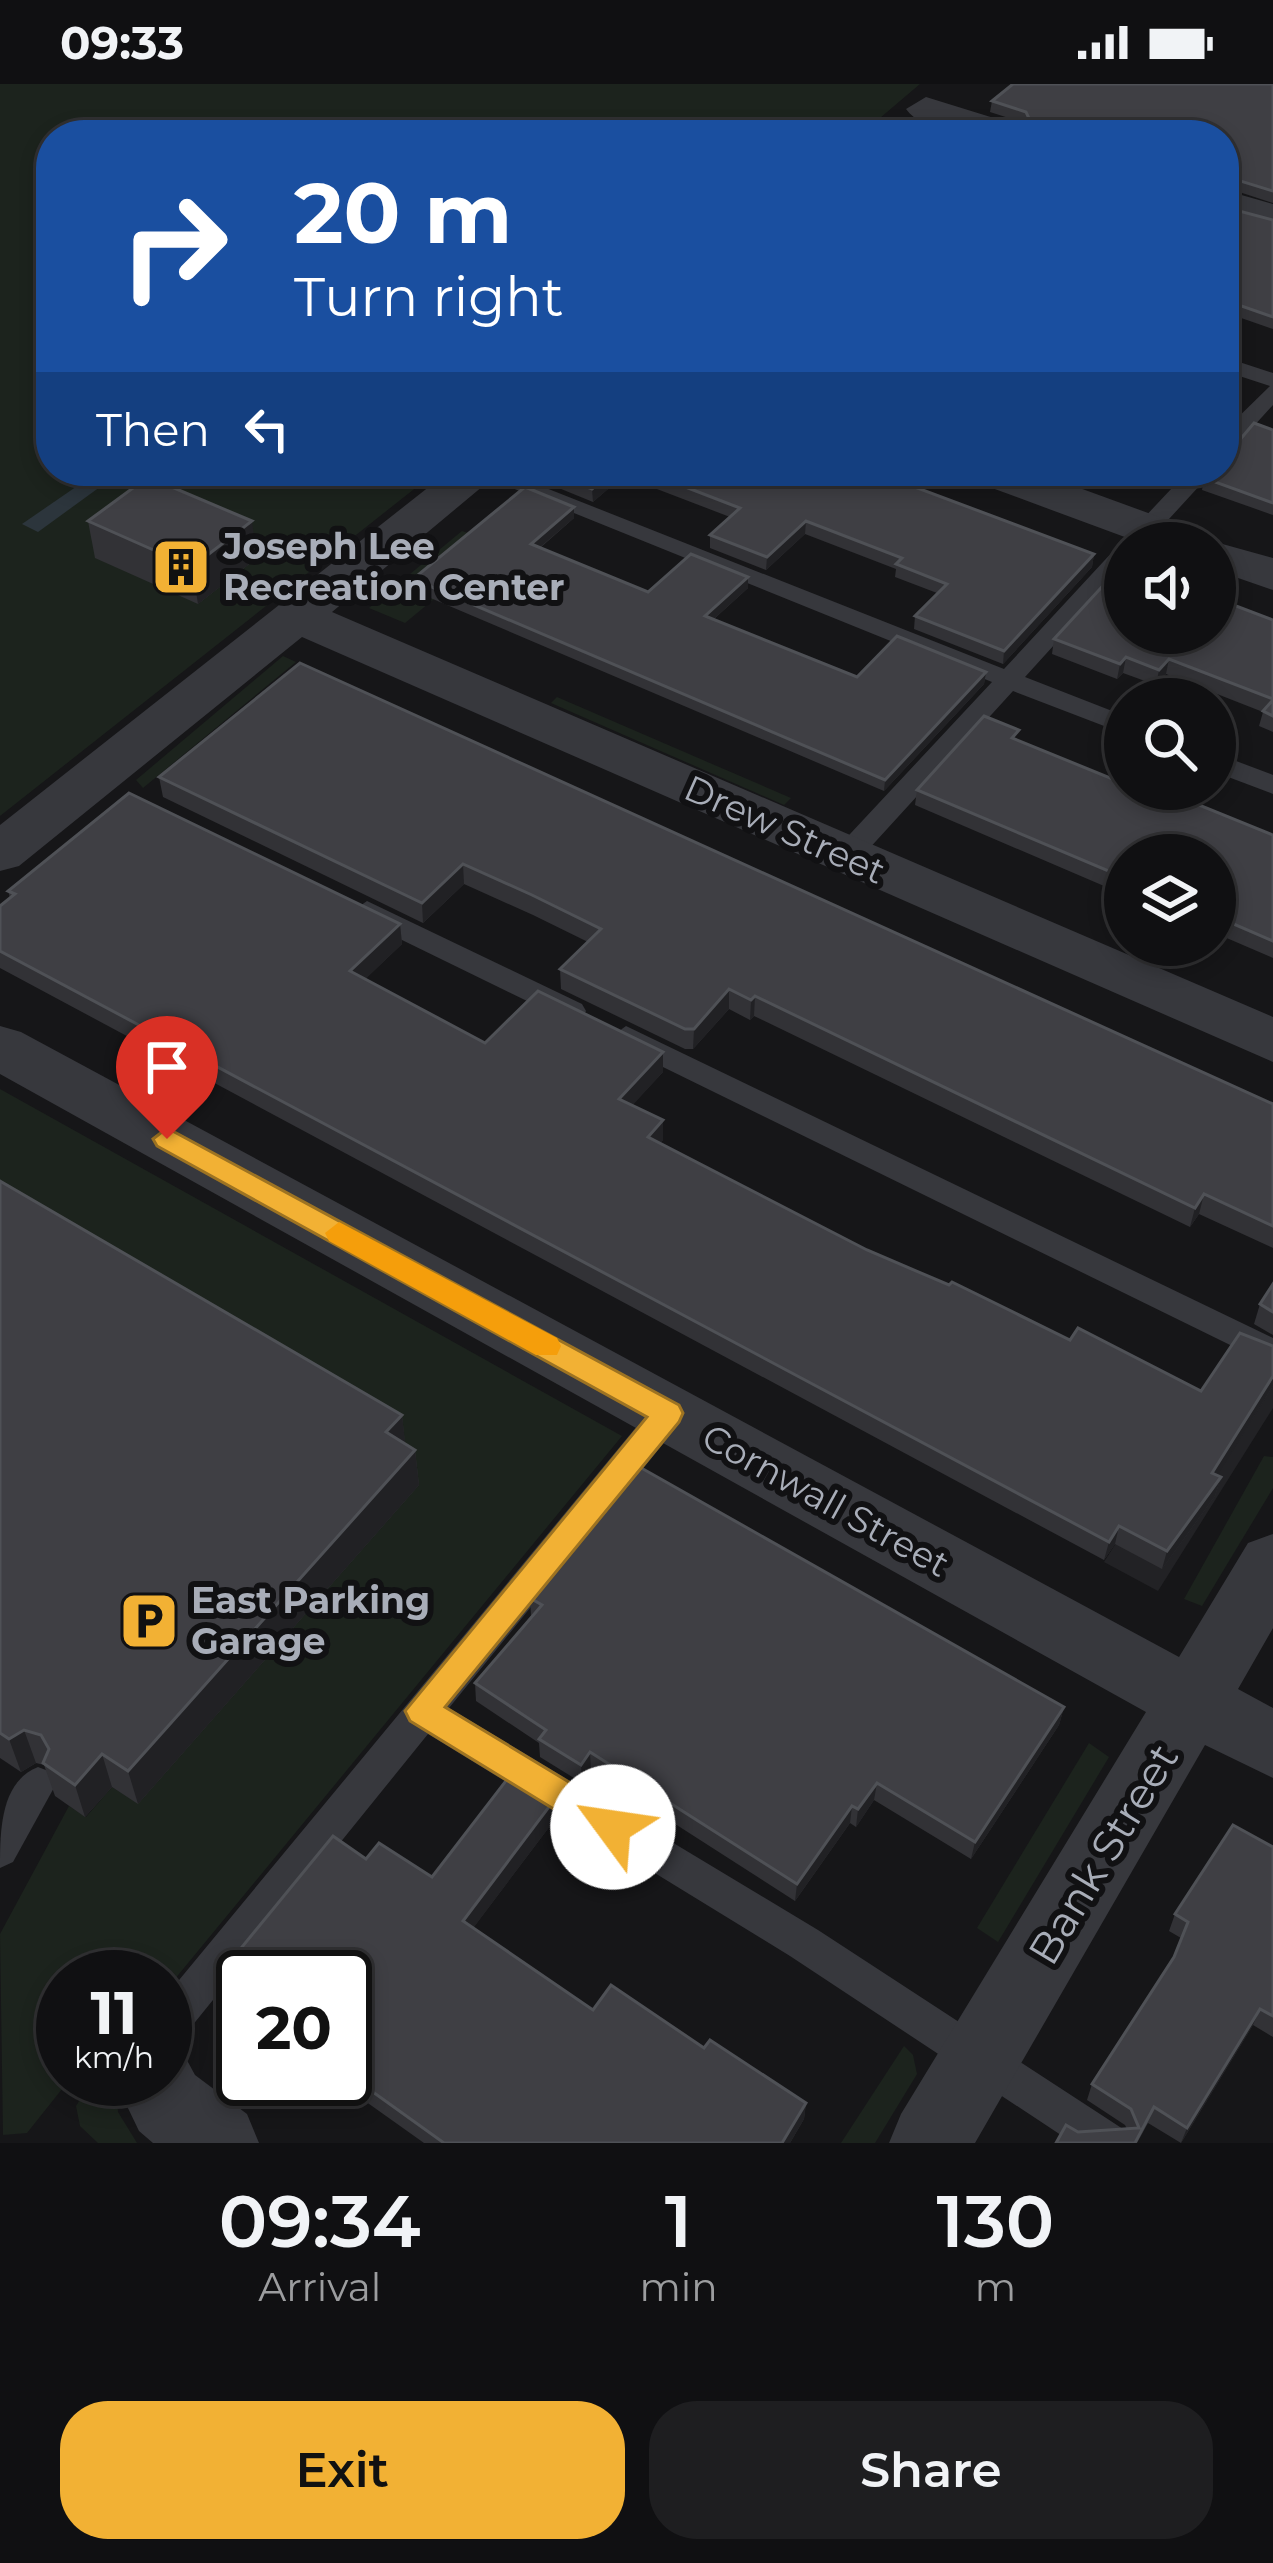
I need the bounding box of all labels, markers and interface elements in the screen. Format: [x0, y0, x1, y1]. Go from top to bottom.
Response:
text: 09:33 [60, 15, 184, 70]
text: 20 m [294, 162, 512, 264]
icon: right [96, 168, 252, 324]
text: Turn right [294, 264, 564, 330]
icon: left [234, 396, 300, 462]
text: Then [96, 402, 210, 457]
map controls [1104, 522, 1236, 966]
button: sound [1104, 522, 1236, 654]
place label: Joseph Lee Recreation Center [222, 524, 564, 609]
building icon: Joseph Lee Recreation Center [150, 536, 212, 598]
button: search [1104, 678, 1236, 810]
street label: Drew Street [678, 765, 892, 893]
button: layers [1104, 834, 1236, 966]
pin [116, 1016, 218, 1139]
icon: arrive [134, 1034, 200, 1100]
street label: Cornwall Street [695, 1414, 957, 1586]
place label: East Parking Garage [191, 1578, 430, 1663]
parking icon: East Parking Garage [118, 1590, 180, 1652]
street label: Bank Street [1017, 1734, 1189, 1974]
position arrow [550, 1764, 676, 1890]
speed limit sign: 20 [216, 1950, 372, 2106]
text: 11 [90, 1976, 138, 2049]
text: km/h [74, 2039, 154, 2076]
text: 09:34 [219, 2177, 421, 2265]
text: 1 [665, 2177, 692, 2265]
text: 130 [936, 2177, 1054, 2265]
text: Arrival [258, 2263, 381, 2311]
text: min [639, 2263, 718, 2311]
text: m [975, 2263, 1016, 2311]
button: Exit [60, 2401, 625, 2539]
button: Share [649, 2401, 1213, 2539]

